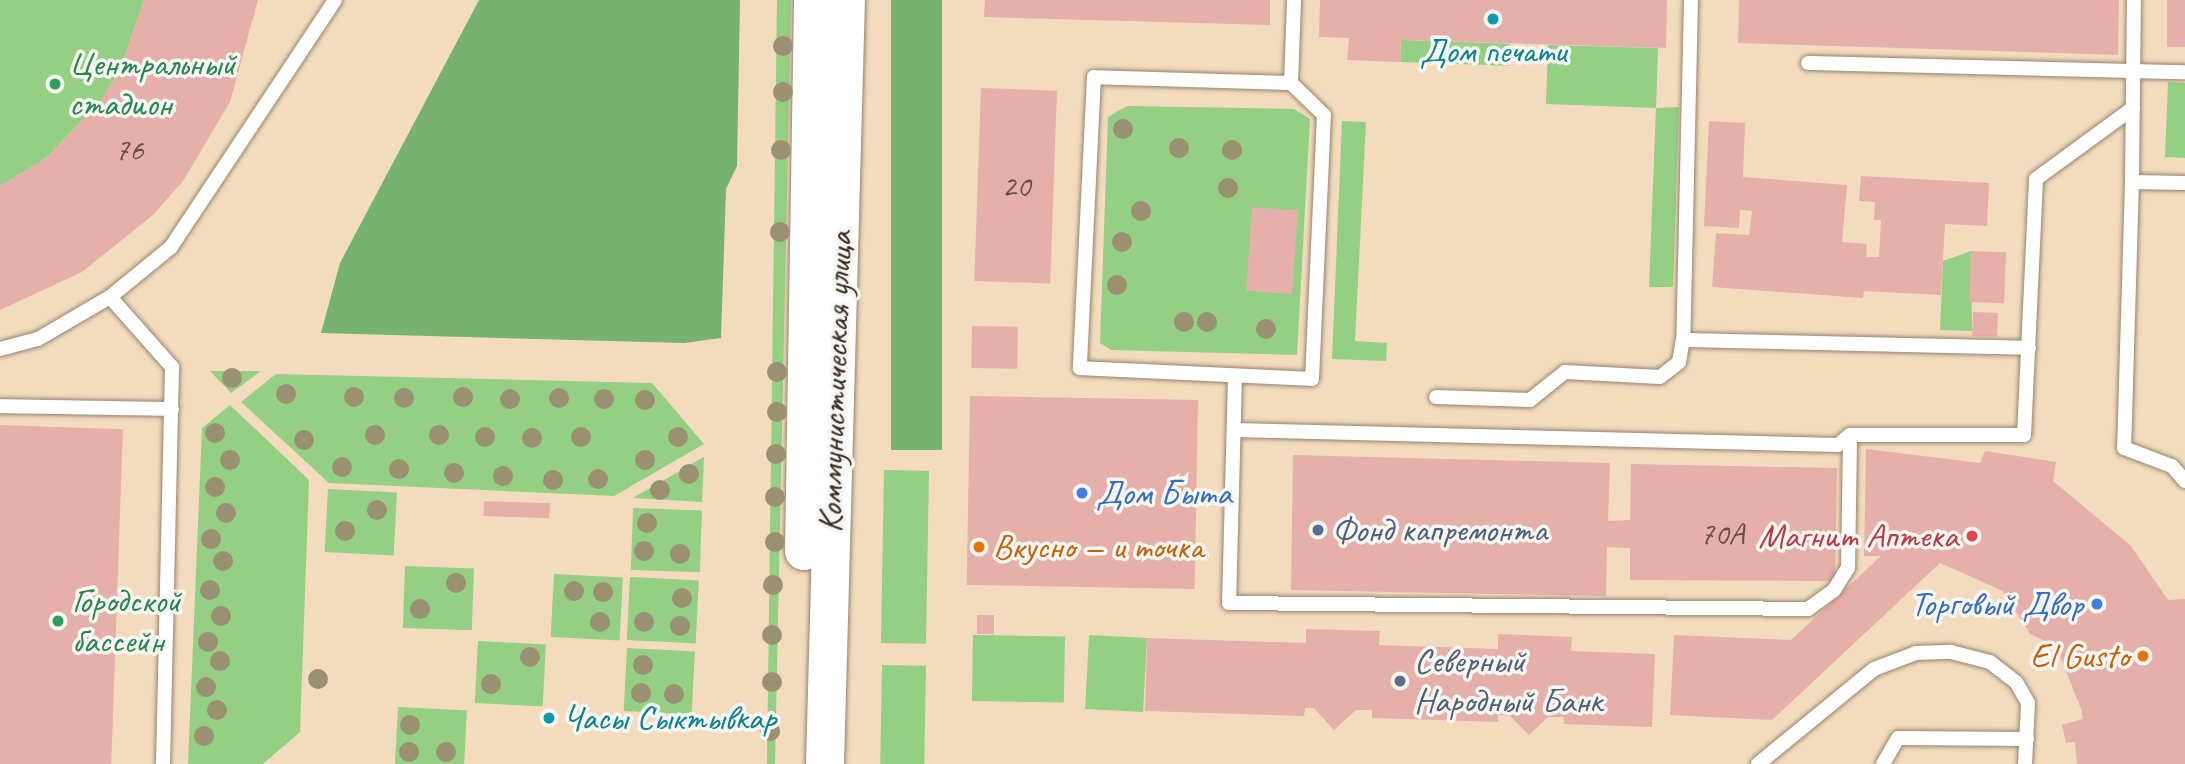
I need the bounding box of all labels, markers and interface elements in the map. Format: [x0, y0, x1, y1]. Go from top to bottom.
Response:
marker: Дом печати [1485, 11, 1501, 27]
place label: Дом печати [1419, 30, 1567, 72]
place label: Центральный стадион [69, 43, 236, 125]
marker: Центральный стадион [47, 76, 63, 92]
house number: 76 [115, 131, 143, 169]
house number: 20 [1002, 167, 1030, 205]
street label: Коммунистическая улица [809, 230, 861, 534]
place label: Дом Быта [1096, 472, 1231, 514]
marker: Дом Быта [1074, 485, 1090, 501]
place label: Фонд капремонта [1332, 509, 1548, 551]
house number: 70А [1700, 515, 1744, 553]
place label: Магнит Аптека [1760, 515, 1958, 557]
marker: Фонд капремонта [1310, 522, 1326, 538]
place label: Вкусно — и точка [993, 526, 1204, 568]
marker: Магнит Аптека [1964, 528, 1980, 544]
marker: Вкусно — и точка [971, 539, 987, 555]
place label: Городской бассейн [72, 580, 181, 662]
place label: Торговый Двор [1910, 583, 2083, 625]
marker: Торговый Двор [2089, 596, 2105, 612]
marker: Городской бассейн [50, 613, 66, 629]
place label: El Gusto [2030, 635, 2129, 677]
place label: Северный Народный Банк [1414, 640, 1602, 722]
marker: El Gusto [2135, 648, 2151, 664]
marker: Северный Народный Банк [1392, 673, 1408, 689]
place label: Часы Сыктывкар [563, 697, 776, 739]
marker: Часы Сыктывкар [541, 710, 557, 726]

